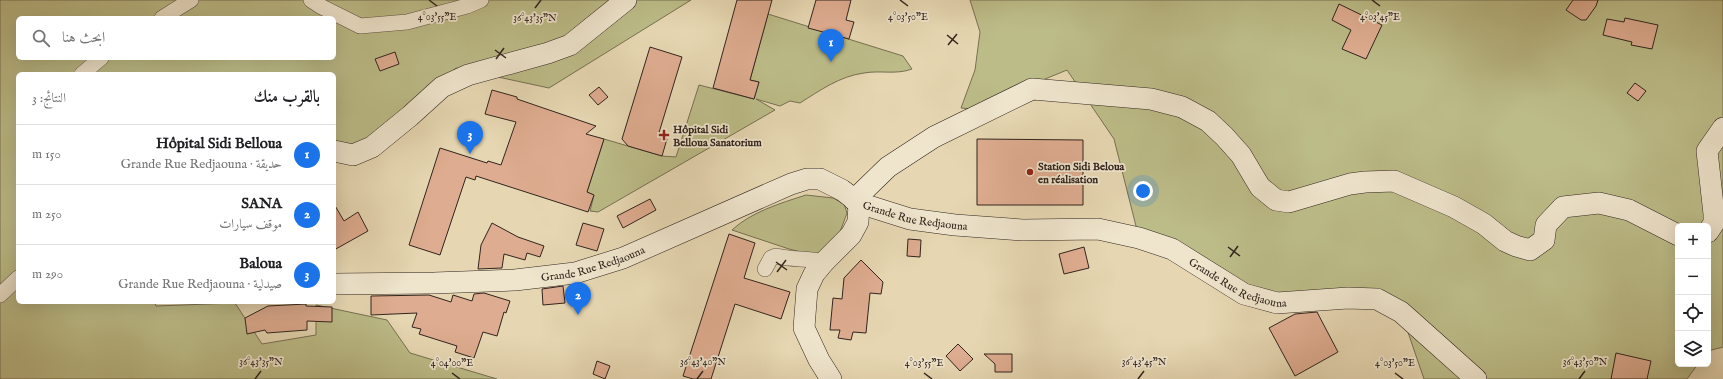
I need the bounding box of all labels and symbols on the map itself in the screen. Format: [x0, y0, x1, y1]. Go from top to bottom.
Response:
text: 4°03'55"E [418, 11, 456, 24]
text: 4°03'50"E [888, 11, 928, 24]
text: 4°03'45"E [1360, 11, 1400, 24]
text: 36°43'35"N [513, 12, 557, 25]
pin: 1 [818, 29, 844, 62]
pin: 3 [457, 121, 483, 154]
place label: Hôpital Sidi Belloua Sanatorium [673, 123, 762, 150]
marker: Hôpital Sidi Belloua Sanatorium [658, 129, 670, 141]
place label: Station Sidi Beloua en réalisation [1038, 160, 1125, 187]
marker: Station Sidi Beloua en réalisation [1025, 167, 1035, 177]
your location [1133, 181, 1153, 201]
street label: Grande Rue Redjaouna [861, 199, 968, 234]
street label: Grande Rue Redjaouna [540, 243, 647, 285]
street label: Grande Rue Redjaouna [1186, 255, 1287, 311]
pin: 2 [565, 282, 591, 315]
text: 36°43'35"N [239, 356, 283, 369]
text: 36°43'40"N [680, 356, 726, 369]
text: 36°43'45"N [1122, 356, 1167, 369]
text: 36°43'50"N [1563, 356, 1608, 369]
text: 4°04'00"E [431, 357, 473, 370]
text: 4°03'55"E [905, 357, 943, 370]
text: 4°03'50"E [1375, 357, 1415, 370]

